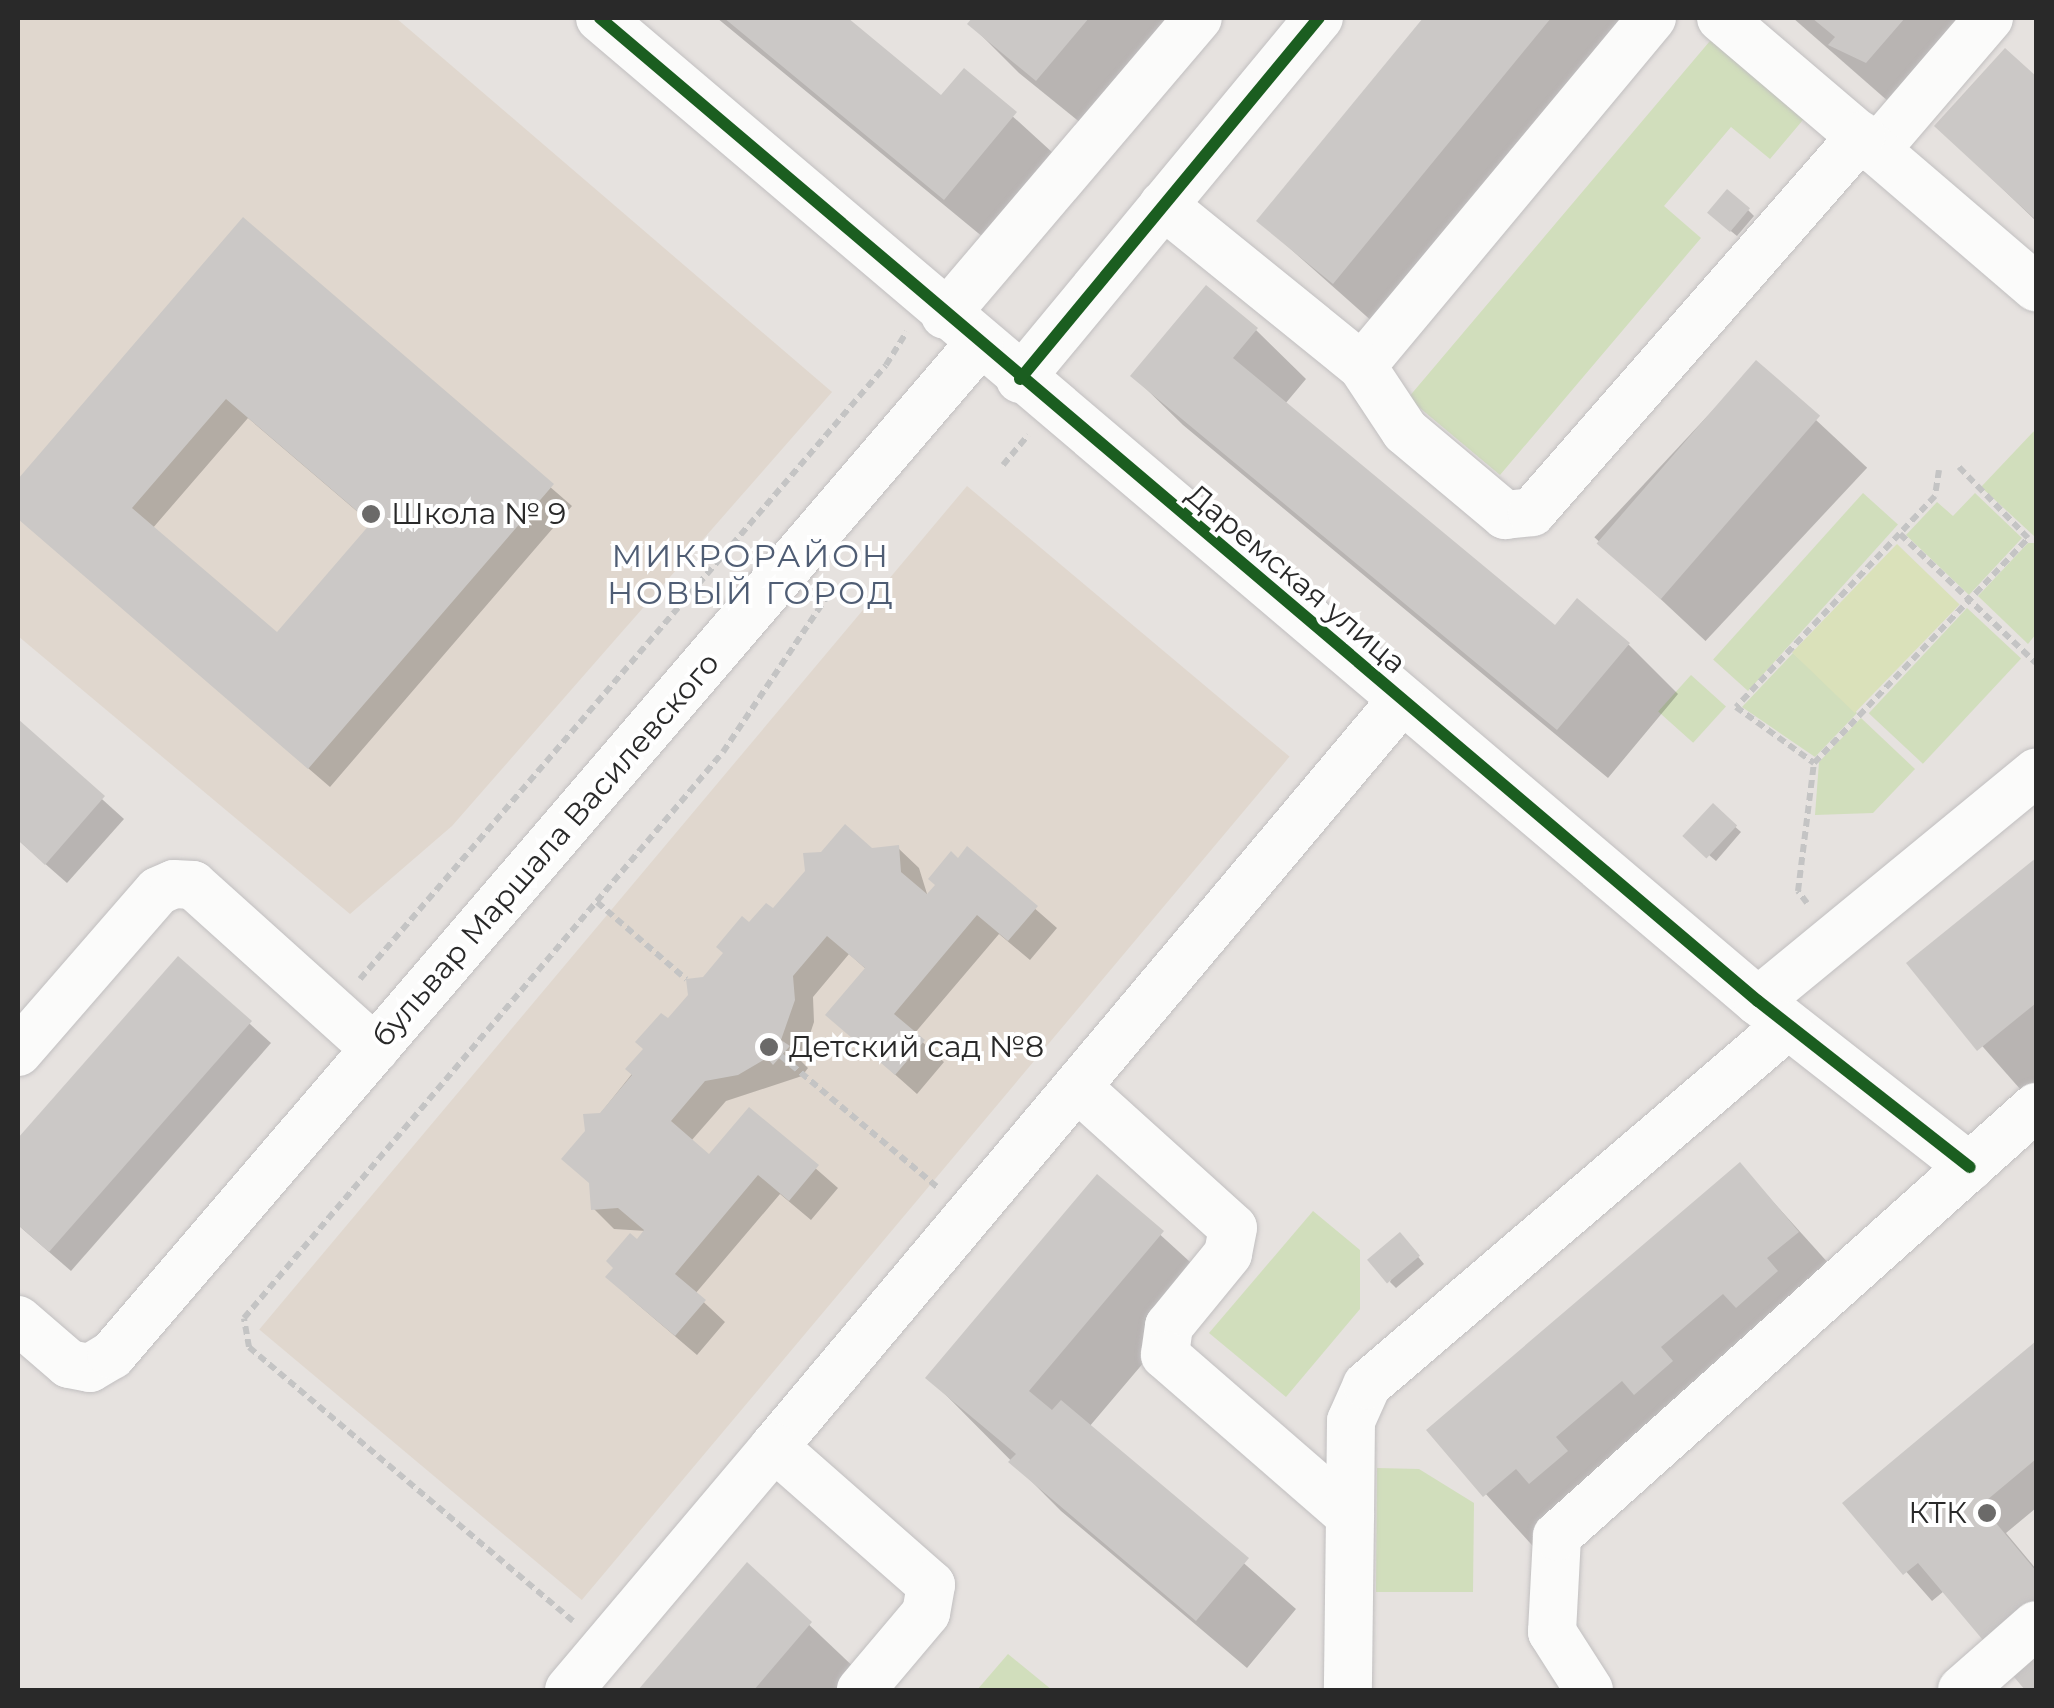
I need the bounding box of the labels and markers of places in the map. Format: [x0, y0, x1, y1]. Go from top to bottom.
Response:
place label: Школа № 9 [391, 496, 566, 532]
marker: Школа № 9 [360, 503, 382, 525]
place label: Детский сад №8 [789, 1029, 1044, 1065]
marker: Детский сад №8 [758, 1036, 780, 1058]
place label: КТК [1908, 1495, 1967, 1531]
marker: КТК [1976, 1502, 1998, 1524]

